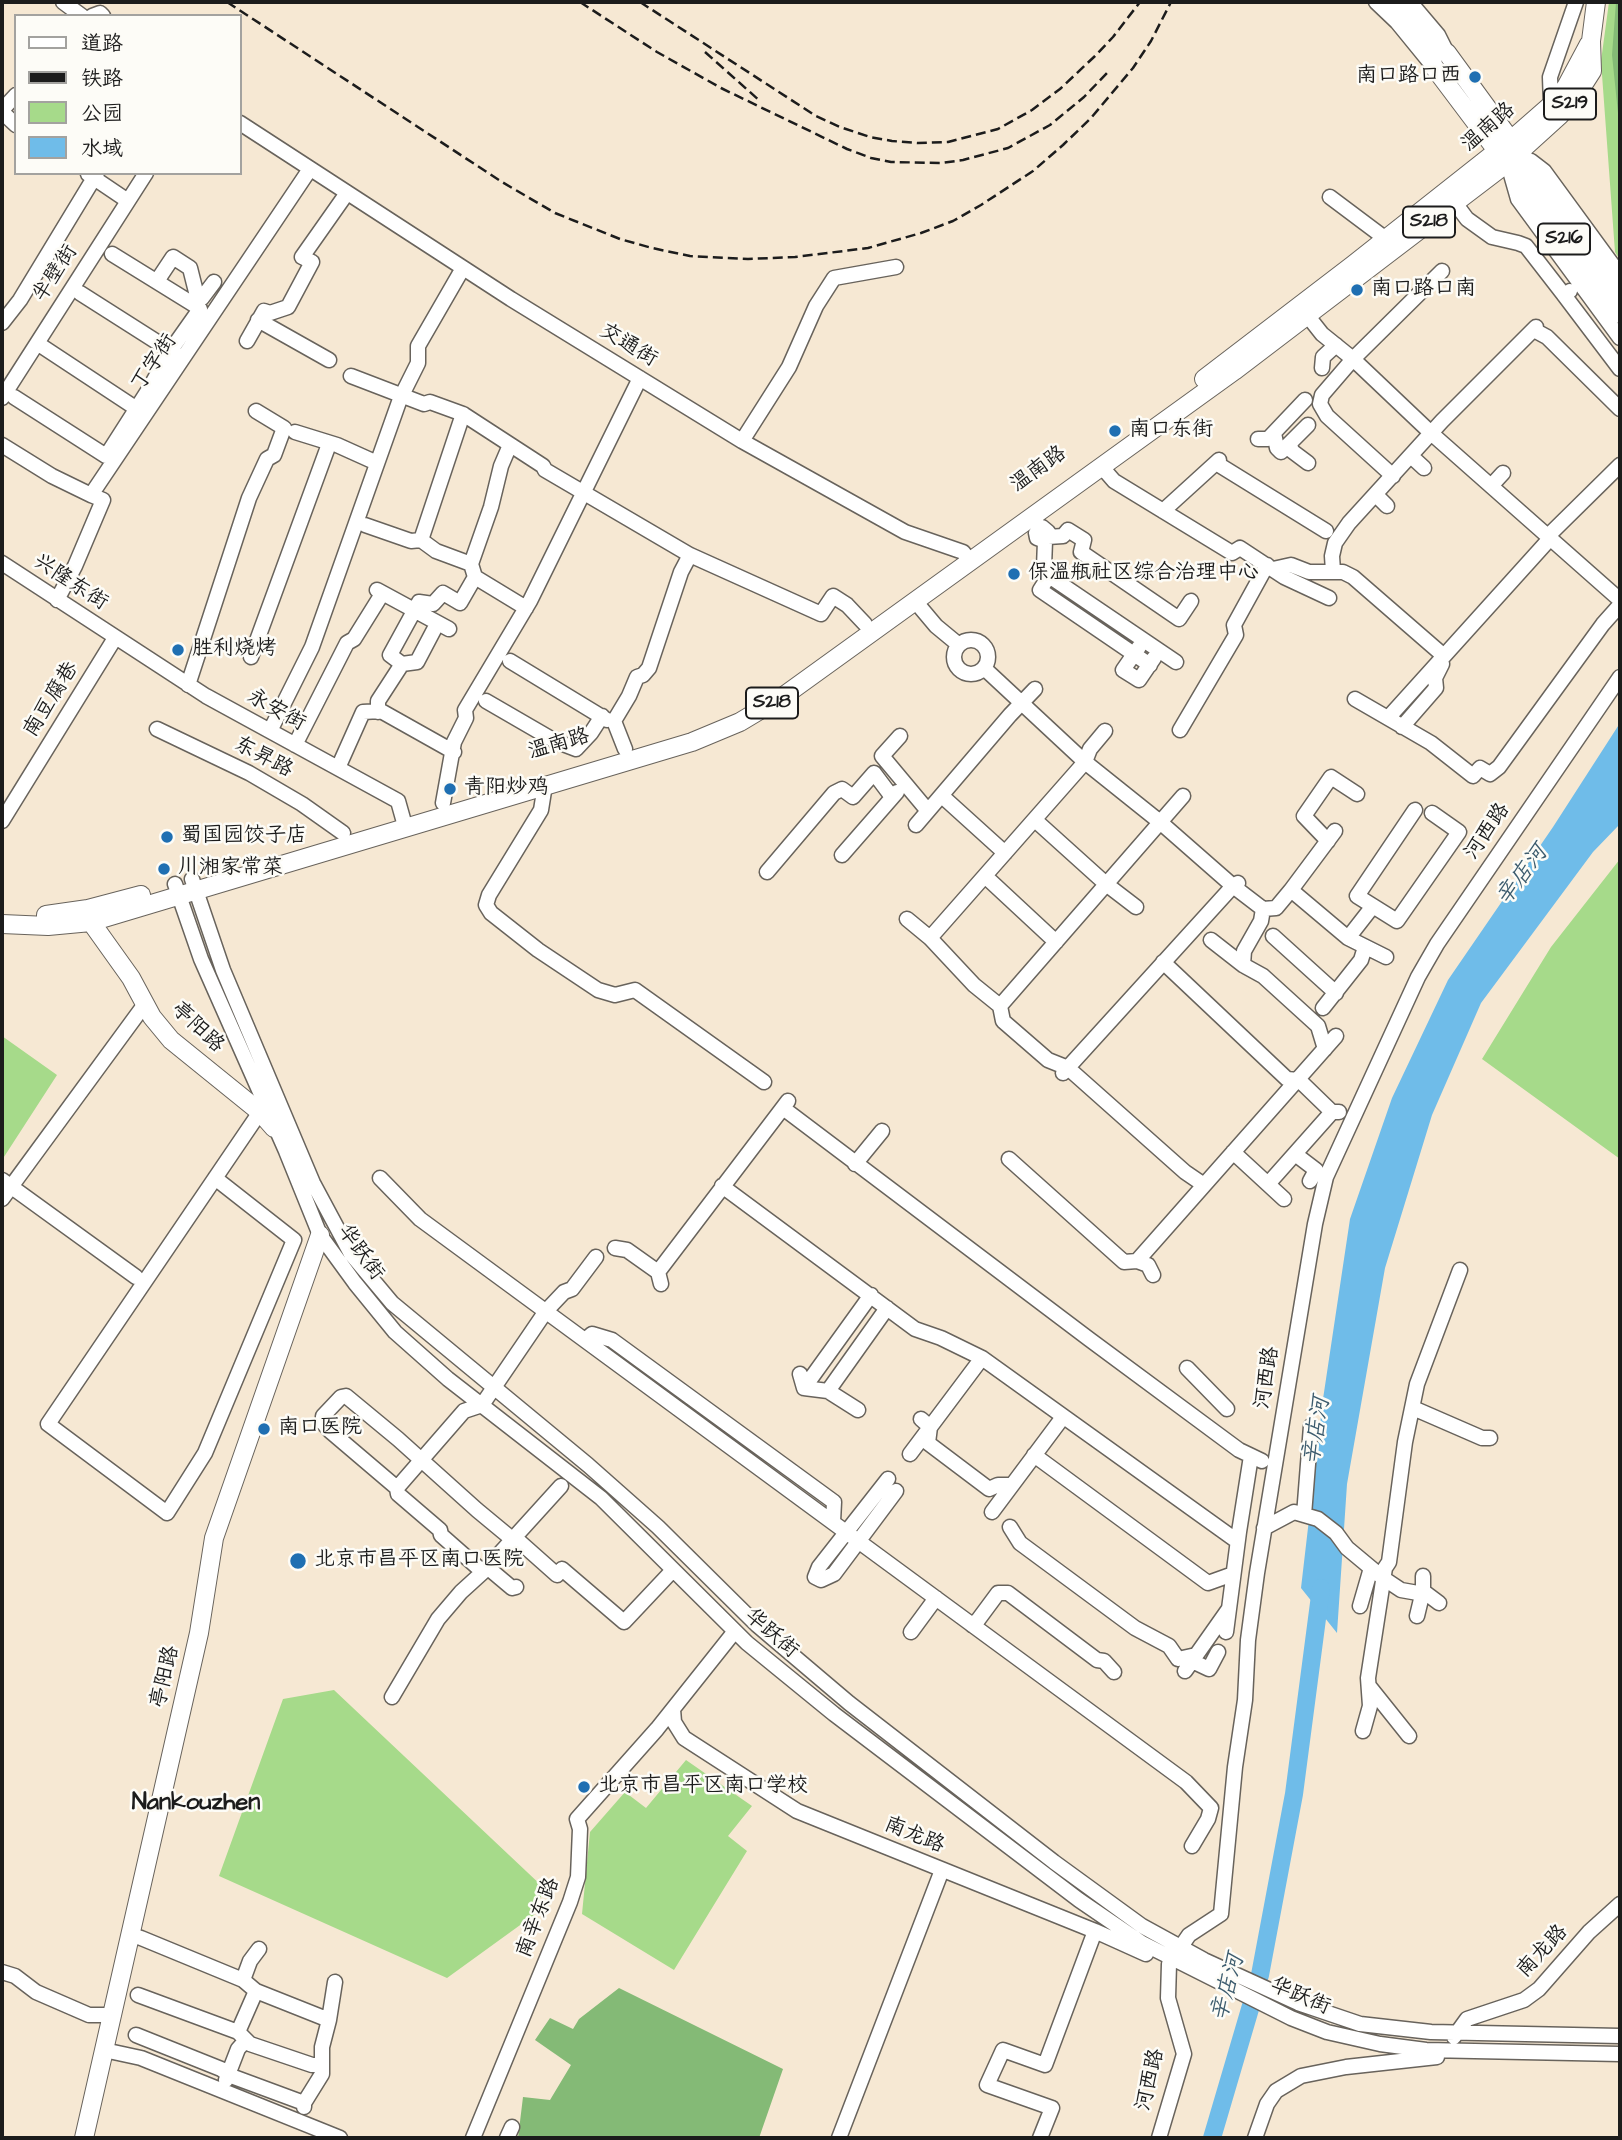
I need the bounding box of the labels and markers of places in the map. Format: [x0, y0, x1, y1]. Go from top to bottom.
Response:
place label: 南口路口西 [1356, 64, 1461, 90]
marker: 南口路口西 [1467, 69, 1483, 85]
place label: 南口路口南 [1371, 277, 1476, 303]
marker: 南口路口南 [1349, 282, 1365, 298]
place label: 南口东街 [1129, 418, 1213, 444]
marker: 南口东街 [1107, 423, 1123, 439]
place label: 保温瓶社区综合治理中心 [1028, 561, 1259, 587]
marker: 保温瓶社区综合治理中心 [1006, 566, 1022, 582]
place label: 胜利烧烤 [192, 637, 276, 663]
marker: 胜利烧烤 [170, 642, 186, 658]
place label: 青阳炒鸡 [464, 776, 548, 802]
marker: 青阳炒鸡 [442, 781, 458, 797]
place label: 蜀国园饺子店 [181, 824, 307, 850]
marker: 蜀国园饺子店 [159, 829, 175, 845]
place label: 川湘家常菜 [178, 856, 283, 882]
marker: 川湘家常菜 [156, 861, 172, 877]
place label: 南口医院 [278, 1416, 362, 1442]
marker: 南口医院 [256, 1421, 272, 1437]
place label: 北京市昌平区南口医院 [314, 1548, 524, 1574]
marker: 北京市昌平区南口医院 [288, 1551, 308, 1571]
place label: 北京市昌平区南口学校 [598, 1774, 808, 1800]
marker: 北京市昌平区南口学校 [576, 1779, 592, 1795]

